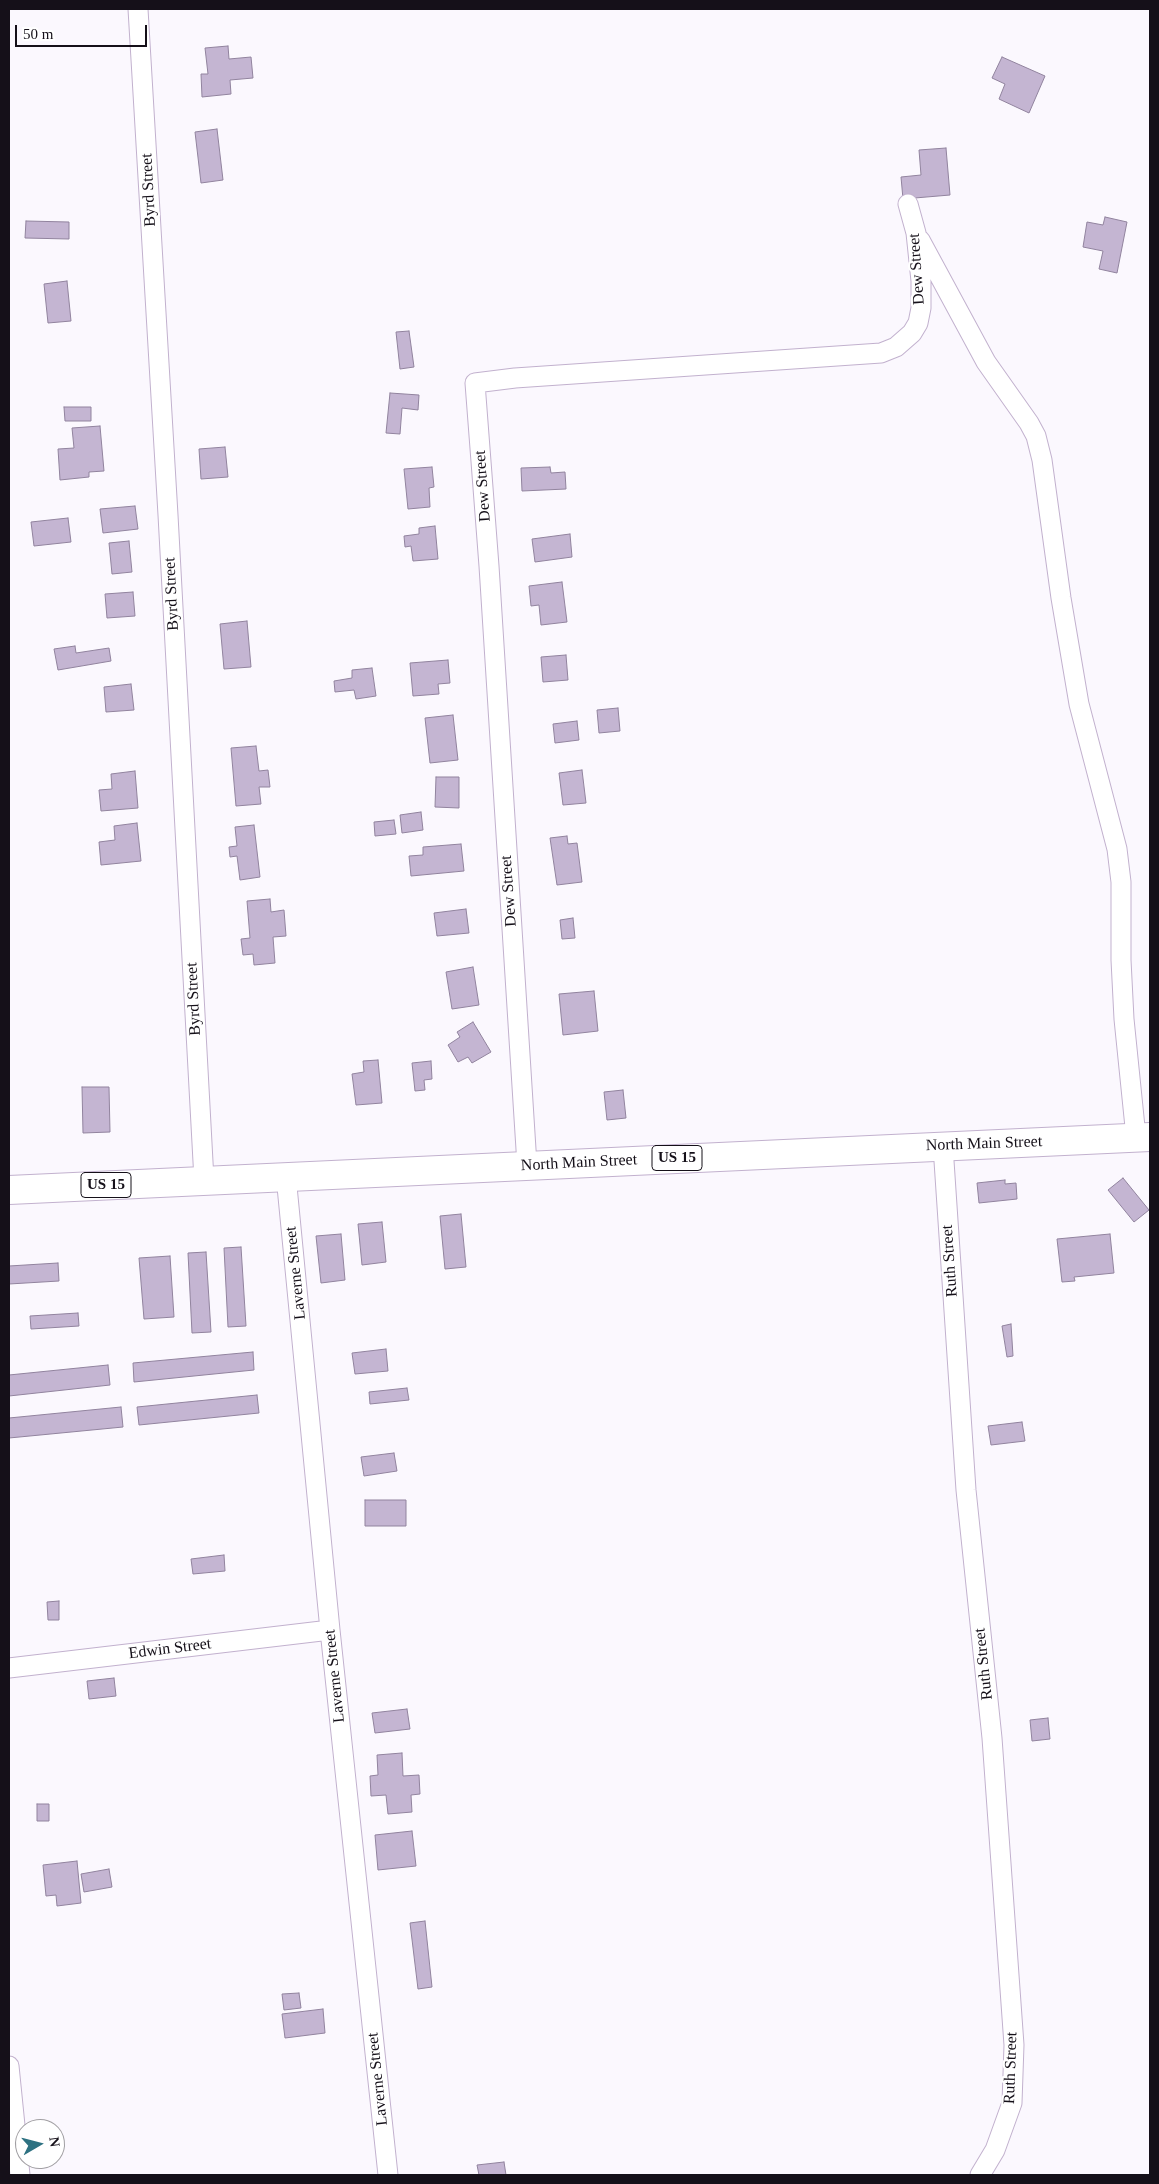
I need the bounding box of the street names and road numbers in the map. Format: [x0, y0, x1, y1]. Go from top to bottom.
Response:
street label: Byrd Street [137, 153, 161, 227]
street label: Dew Street [905, 233, 929, 305]
street label: Dew Street [471, 450, 495, 522]
street label: Byrd Street [160, 557, 184, 631]
street label: Dew Street [497, 855, 521, 927]
street label: Byrd Street [182, 962, 206, 1036]
street label: North Main Street [925, 1132, 1043, 1156]
road number: US 15 [652, 1146, 702, 1170]
street label: North Main Street [520, 1150, 638, 1176]
road number: US 15 [81, 1172, 131, 1198]
street label: Ruth Street [938, 1224, 962, 1298]
street label: Laverne Street [282, 1225, 310, 1321]
street label: Ruth Street [971, 1627, 997, 1701]
street label: Laverne Street [321, 1628, 349, 1724]
street label: Edwin Street [128, 1634, 212, 1664]
street label: Laverne Street [364, 2031, 392, 2127]
street label: Ruth Street [1000, 2031, 1022, 2105]

